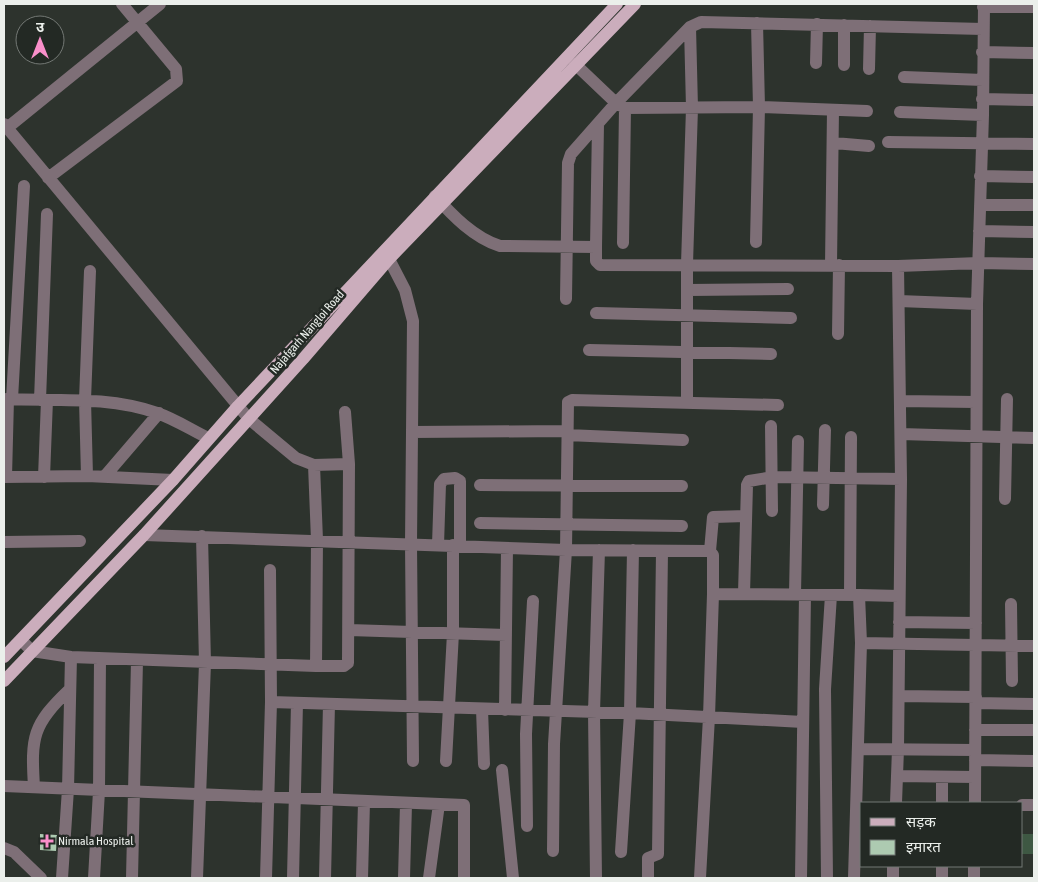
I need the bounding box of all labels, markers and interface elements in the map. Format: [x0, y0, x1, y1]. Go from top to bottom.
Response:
north arrow [15, 15, 65, 65]
text: उ [36, 19, 45, 35]
street label: Najafgarh Nangloi Road [267, 288, 347, 376]
legend [860, 802, 1023, 867]
text: सड़क [906, 813, 936, 830]
marker: Nirmala Hospital [40, 834, 54, 848]
place label: Nirmala Hospital [58, 834, 134, 848]
text: इमारत [906, 838, 941, 855]

